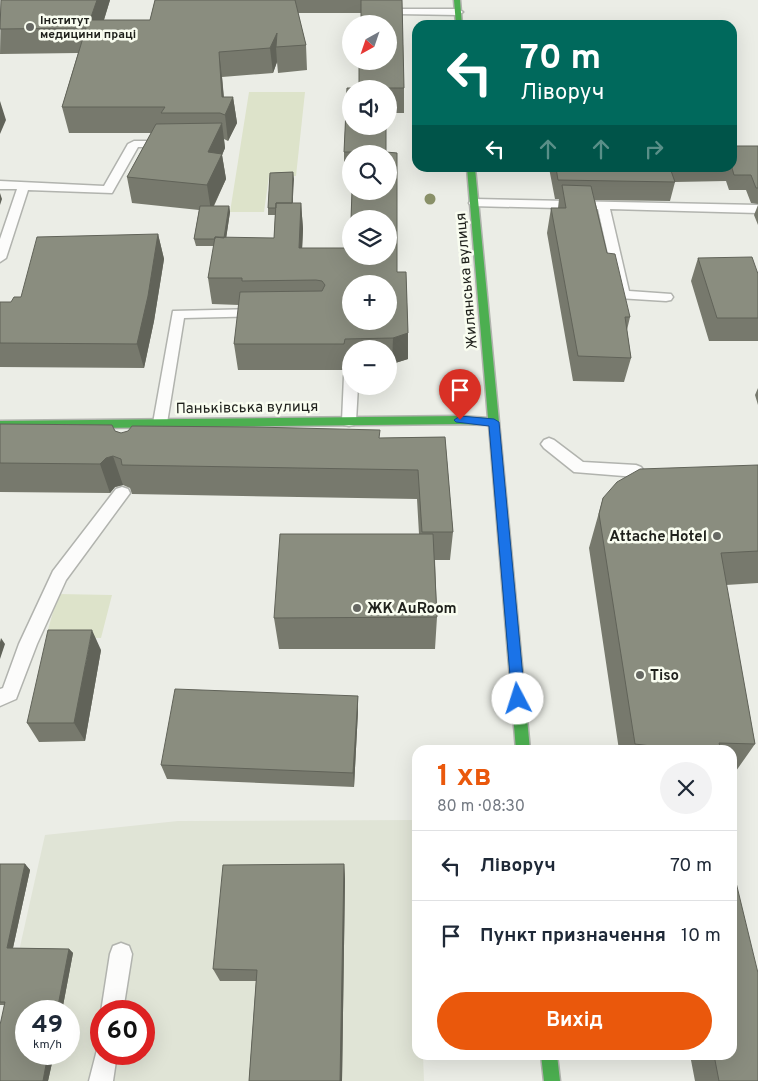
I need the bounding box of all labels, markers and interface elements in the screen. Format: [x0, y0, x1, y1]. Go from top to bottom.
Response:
place label: Інститут медицини праці [40, 13, 136, 43]
north arrow [342, 15, 398, 70]
map controls [342, 15, 397, 395]
marker: Інститут медицини праці [24, 21, 36, 33]
text: 70 m [520, 37, 601, 81]
icon: left [437, 40, 502, 105]
button: sound [342, 80, 397, 135]
text: Ліворуч [520, 80, 604, 107]
icon: left [481, 135, 509, 163]
icon: ahead [534, 135, 562, 163]
icon: ahead [587, 135, 615, 163]
icon: right [640, 135, 668, 163]
button: search [342, 145, 397, 200]
button: layers [342, 210, 397, 265]
street label: Жилянська вулиця [452, 212, 483, 350]
button: + [342, 275, 397, 330]
button: − [342, 340, 397, 395]
pin [439, 369, 481, 420]
icon: arrive [446, 376, 474, 404]
street label: Паньківська вулиця [176, 398, 318, 419]
place label: Attache Hotel [609, 528, 707, 547]
marker: Attache Hotel [711, 530, 723, 542]
place label: ЖК AuRoom [367, 600, 457, 619]
marker: ЖК AuRoom [351, 602, 363, 614]
place label: Tiso [650, 667, 679, 686]
marker: Tiso [634, 669, 646, 681]
position arrow [491, 672, 543, 724]
text: 1 хв [437, 759, 492, 796]
button: close [660, 762, 712, 814]
text: 80 m · 08:30 [437, 797, 525, 817]
icon: left [437, 852, 465, 880]
text: Ліворуч [480, 854, 556, 878]
text: 70 m [670, 854, 712, 878]
icon: arrive [437, 922, 465, 950]
text: Пункт призначення [480, 924, 666, 948]
text: 10 m [681, 924, 721, 948]
button: Вихід [437, 992, 712, 1050]
speed limit sign: 60 [90, 1000, 155, 1065]
text: 49 [32, 1010, 63, 1042]
text: km/h [33, 1037, 62, 1053]

